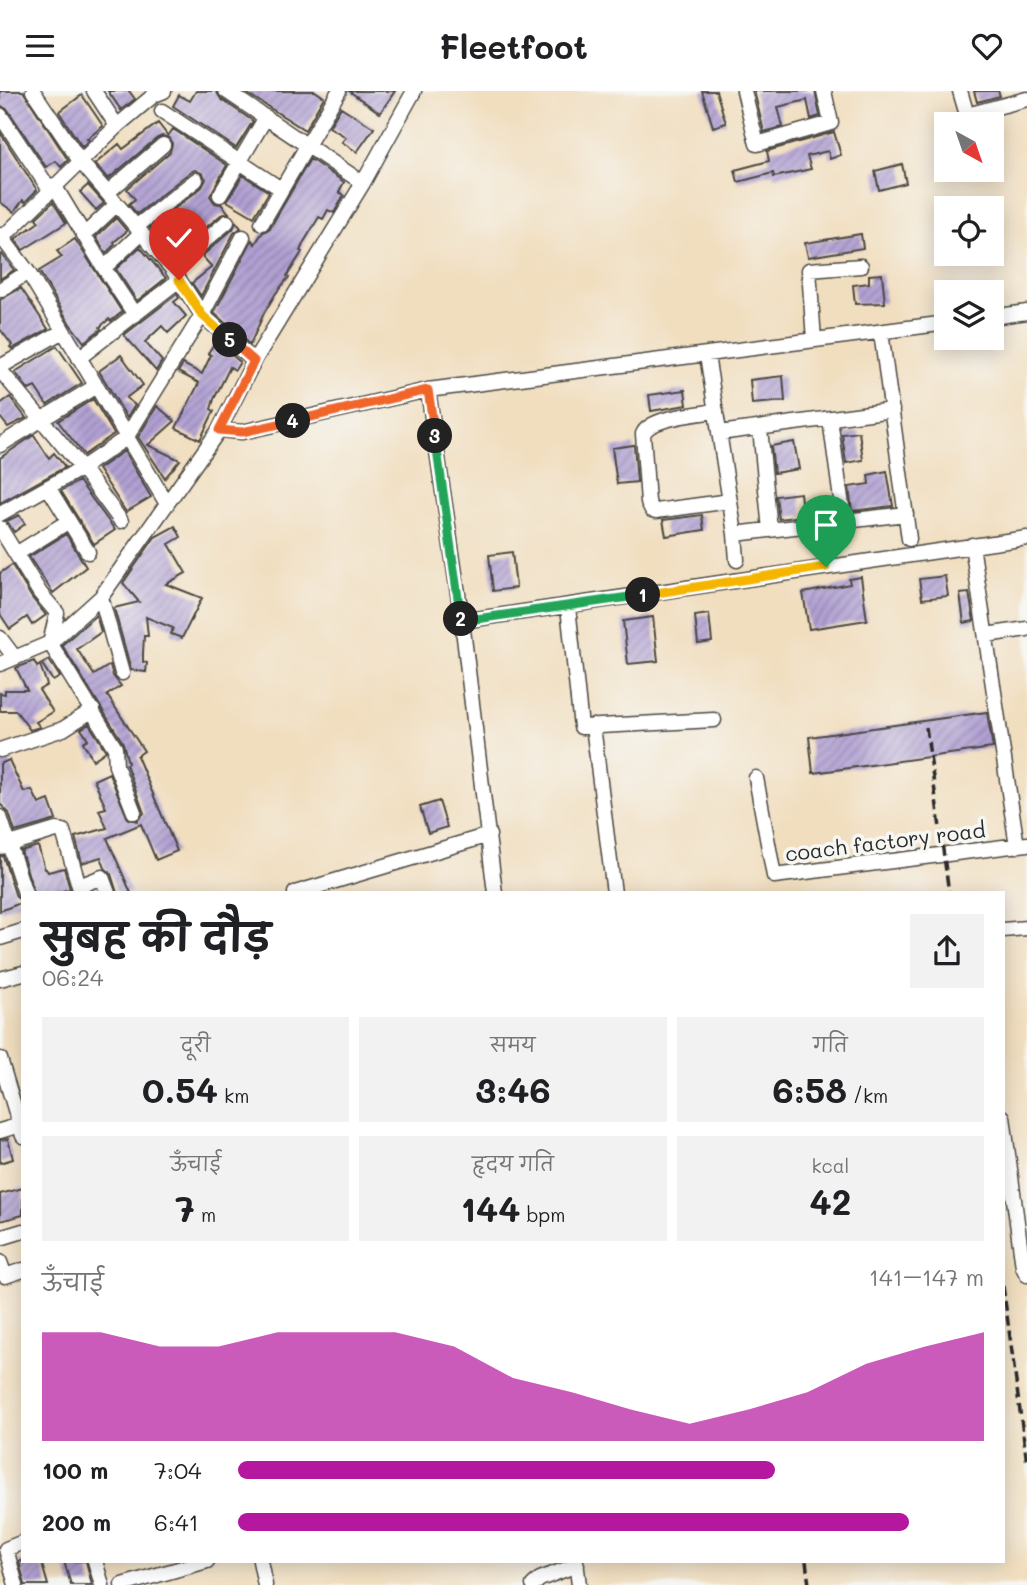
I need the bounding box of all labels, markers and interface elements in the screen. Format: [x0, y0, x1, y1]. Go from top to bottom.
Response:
text: Fleetfoot [439, 25, 588, 67]
icon: menu [21, 27, 59, 65]
icon: heart [968, 27, 1006, 65]
north arrow [934, 112, 1004, 182]
map controls [934, 112, 1004, 350]
button: locate [934, 196, 1004, 266]
pin [149, 208, 209, 280]
icon: check [160, 219, 198, 257]
button: layers [934, 280, 1004, 350]
pin: 5 [212, 323, 247, 357]
text: 5 [224, 327, 235, 352]
pin: 4 [276, 403, 310, 439]
text: 4 [286, 408, 299, 433]
pin: 3 [418, 419, 452, 453]
text: 3 [429, 423, 440, 448]
pin [796, 495, 856, 567]
icon: arrive [807, 506, 845, 544]
pin: 1 [626, 577, 660, 613]
text: 1 [638, 582, 647, 607]
pin: 2 [444, 601, 478, 637]
text: 2 [455, 606, 466, 631]
street label: coach factory road [783, 815, 987, 867]
text: सुबह की दौड़ [42, 911, 271, 961]
button: share [910, 914, 984, 988]
text: 06:24 [42, 962, 104, 992]
text: दूरी [181, 1032, 211, 1057]
text: समय [490, 1032, 536, 1057]
text: गति [813, 1032, 848, 1057]
text: 0.54 [142, 1066, 218, 1112]
text: 3:46 [475, 1066, 551, 1112]
text: 6:58 [772, 1066, 847, 1112]
text: km [218, 1083, 249, 1108]
text: /km [847, 1083, 888, 1108]
text: ऊँचाई [170, 1151, 221, 1176]
text: हृदय गति [472, 1151, 554, 1176]
text: kcal [811, 1153, 849, 1178]
text: 42 [809, 1178, 851, 1224]
text: 7 [175, 1185, 195, 1231]
text: 144 [461, 1185, 520, 1231]
text: m [195, 1202, 216, 1227]
text: bpm [520, 1202, 565, 1227]
text: 141–147 m [869, 1262, 984, 1292]
text: ऊँचाई [42, 1267, 104, 1297]
text: 100 m [42, 1455, 108, 1485]
text: 7:04 [154, 1455, 202, 1485]
text: 200 m [42, 1507, 111, 1537]
text: 6:41 [154, 1507, 199, 1537]

